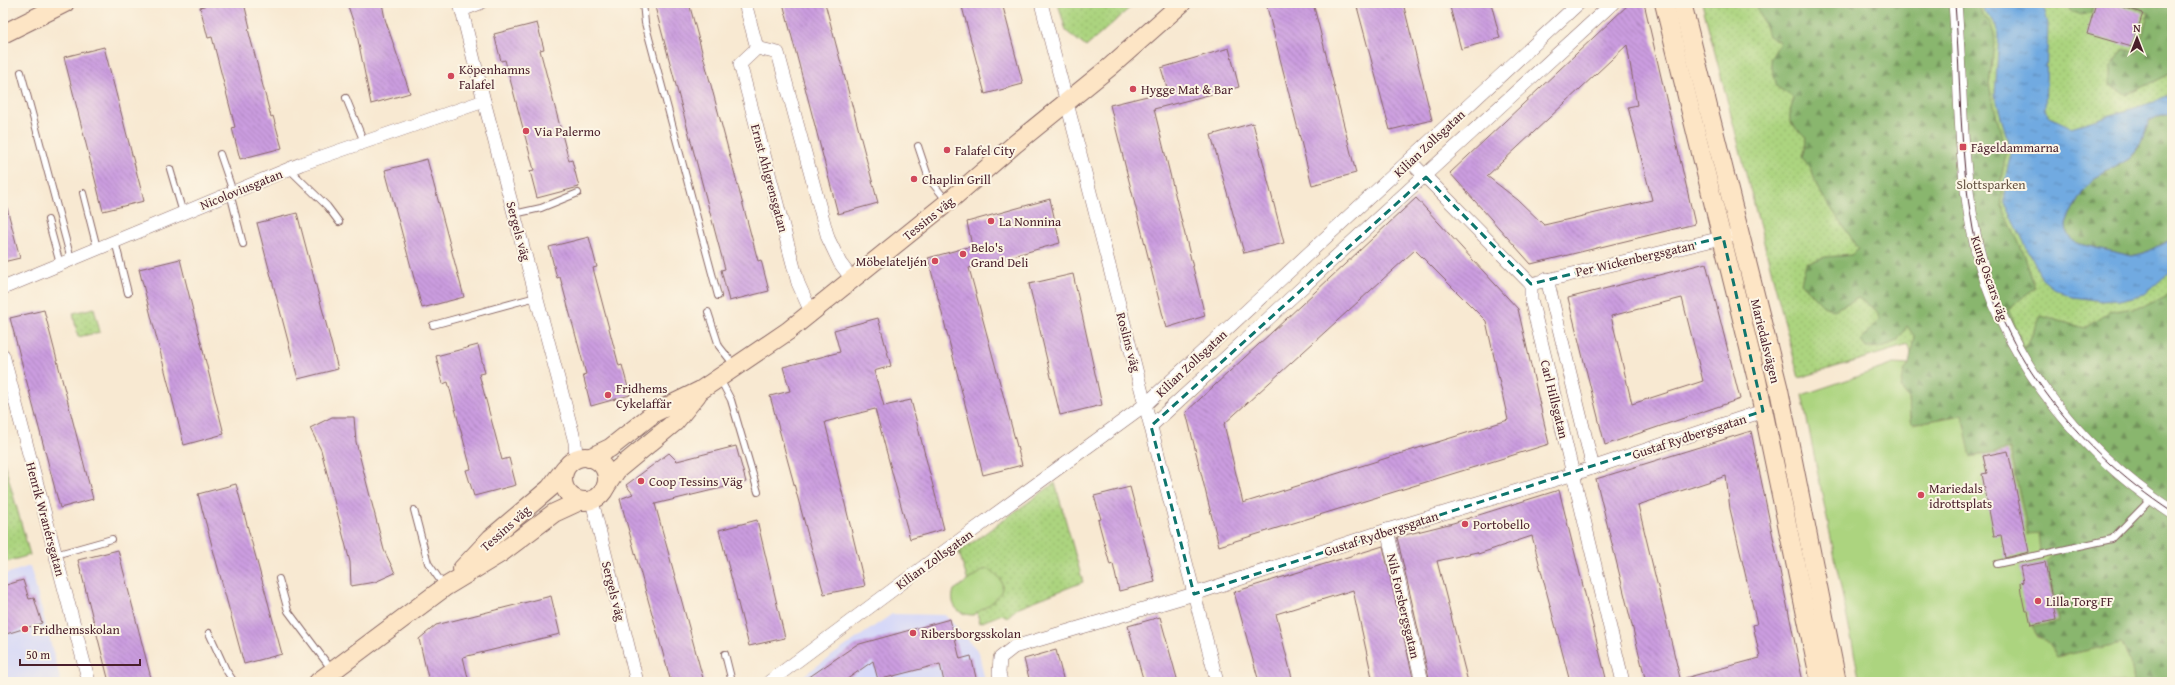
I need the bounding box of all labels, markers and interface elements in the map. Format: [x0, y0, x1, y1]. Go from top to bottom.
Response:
north arrow [2117, 18, 2157, 58]
text: N [2133, 20, 2141, 36]
place label: Köpenhamns Falafel [459, 60, 530, 94]
marker: Köpenhamns Falafel [446, 71, 456, 81]
place label: Hygge Mat & Bar [1141, 80, 1233, 99]
marker: Hygge Mat & Bar [1128, 84, 1138, 94]
street label: Kilian Zollsgatan [1389, 105, 1470, 182]
place label: Via Palermo [534, 122, 601, 141]
street label: Ernst Ahlgrensgatan [746, 122, 793, 235]
marker: Via Palermo [521, 126, 531, 136]
place label: Fågeldammarna [1971, 138, 2060, 157]
place label: Falafel City [955, 141, 1016, 160]
marker: Fågeldammarna [1958, 142, 1968, 152]
marker: Falafel City [942, 145, 952, 155]
street label: Nicoloviusgatan [197, 164, 286, 215]
place label: Chaplin Grill [922, 170, 991, 189]
marker: Chaplin Grill [909, 174, 919, 184]
park label: Slottsparken [1956, 175, 2026, 194]
street label: Tessins väg [899, 191, 959, 245]
street label: Sergels väg [501, 199, 536, 264]
place label: La Nonnina [999, 212, 1062, 231]
marker: La Nonnina [986, 216, 996, 226]
street label: Kung Oscars väg [1966, 233, 2013, 324]
street label: Per Wickenbergsgatan [1574, 235, 1697, 281]
place label: Belo's Grand Deli [971, 238, 1029, 272]
marker: Belo's Grand Deli [958, 249, 968, 259]
place label: Möbelateljén [856, 252, 928, 271]
marker: Möbelateljén [930, 256, 940, 266]
street label: Mariedalsvägen [1746, 297, 1785, 386]
street label: Roslins väg [1111, 310, 1146, 375]
street label: Kilian Zollsgatan [1151, 325, 1232, 402]
street label: Carl Hillsgatan [1536, 358, 1574, 441]
place label: Fridhems Cykelaffär [616, 379, 672, 413]
marker: Fridhems Cykelaffär [603, 390, 613, 400]
street label: Gustaf Rydbergsgatan [1630, 409, 1749, 464]
street label: Henrik Wranérsgatan [21, 460, 70, 579]
place label: Coop Tessins Väg [649, 472, 743, 491]
marker: Coop Tessins Väg [636, 476, 646, 486]
place label: Mariedals idrottsplats [1929, 479, 1992, 513]
marker: Mariedals idrottsplats [1916, 490, 1926, 500]
street label: Tessins väg [476, 500, 535, 556]
street label: Gustaf Rydbergsgatan [1322, 506, 1441, 561]
place label: Portobello [1473, 515, 1530, 534]
marker: Portobello [1460, 519, 1470, 529]
street label: Kilian Zollsgatan [892, 524, 977, 594]
street label: Nils Forsbergsgatan [1382, 552, 1425, 661]
street label: Sergels väg [597, 559, 630, 624]
place label: Lilla Torg FF [2046, 592, 2113, 611]
marker: Lilla Torg FF [2033, 596, 2043, 606]
place label: Fridhemsskolan [33, 620, 120, 639]
marker: Fridhemsskolan [20, 624, 30, 634]
place label: Ribersborgsskolan [921, 624, 1022, 643]
marker: Ribersborgsskolan [908, 628, 918, 638]
scale bar [20, 641, 140, 667]
text: 50 m [26, 646, 50, 663]

